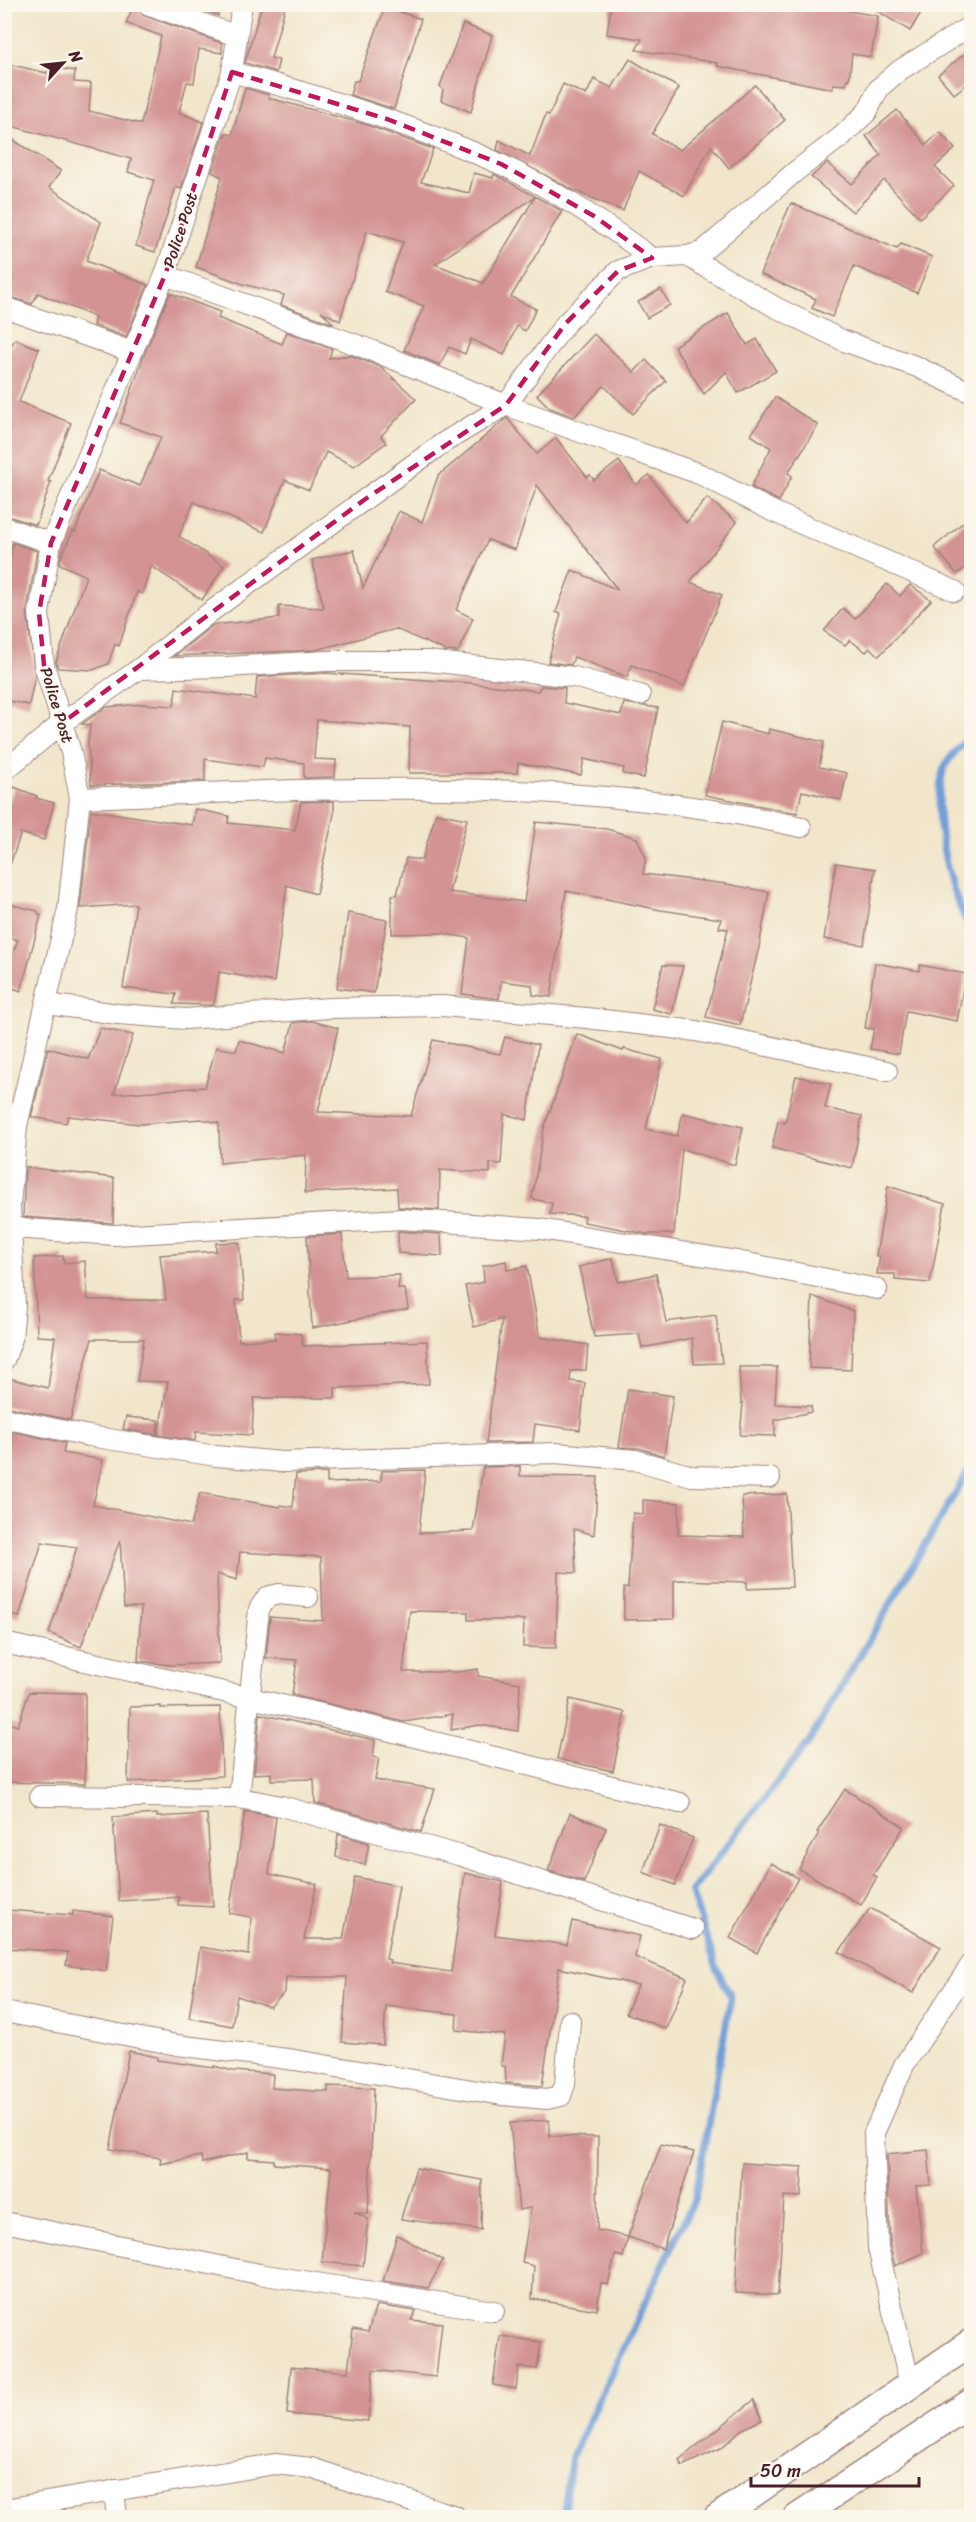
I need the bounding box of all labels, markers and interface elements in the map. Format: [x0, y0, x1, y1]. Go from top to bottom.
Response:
north arrow [33, 33, 93, 93]
text: N [60, 44, 92, 69]
street label: Police Post [154, 188, 206, 272]
street label: Police Post [32, 663, 82, 747]
scale bar [751, 2450, 919, 2488]
text: 50 m [760, 2455, 801, 2487]

